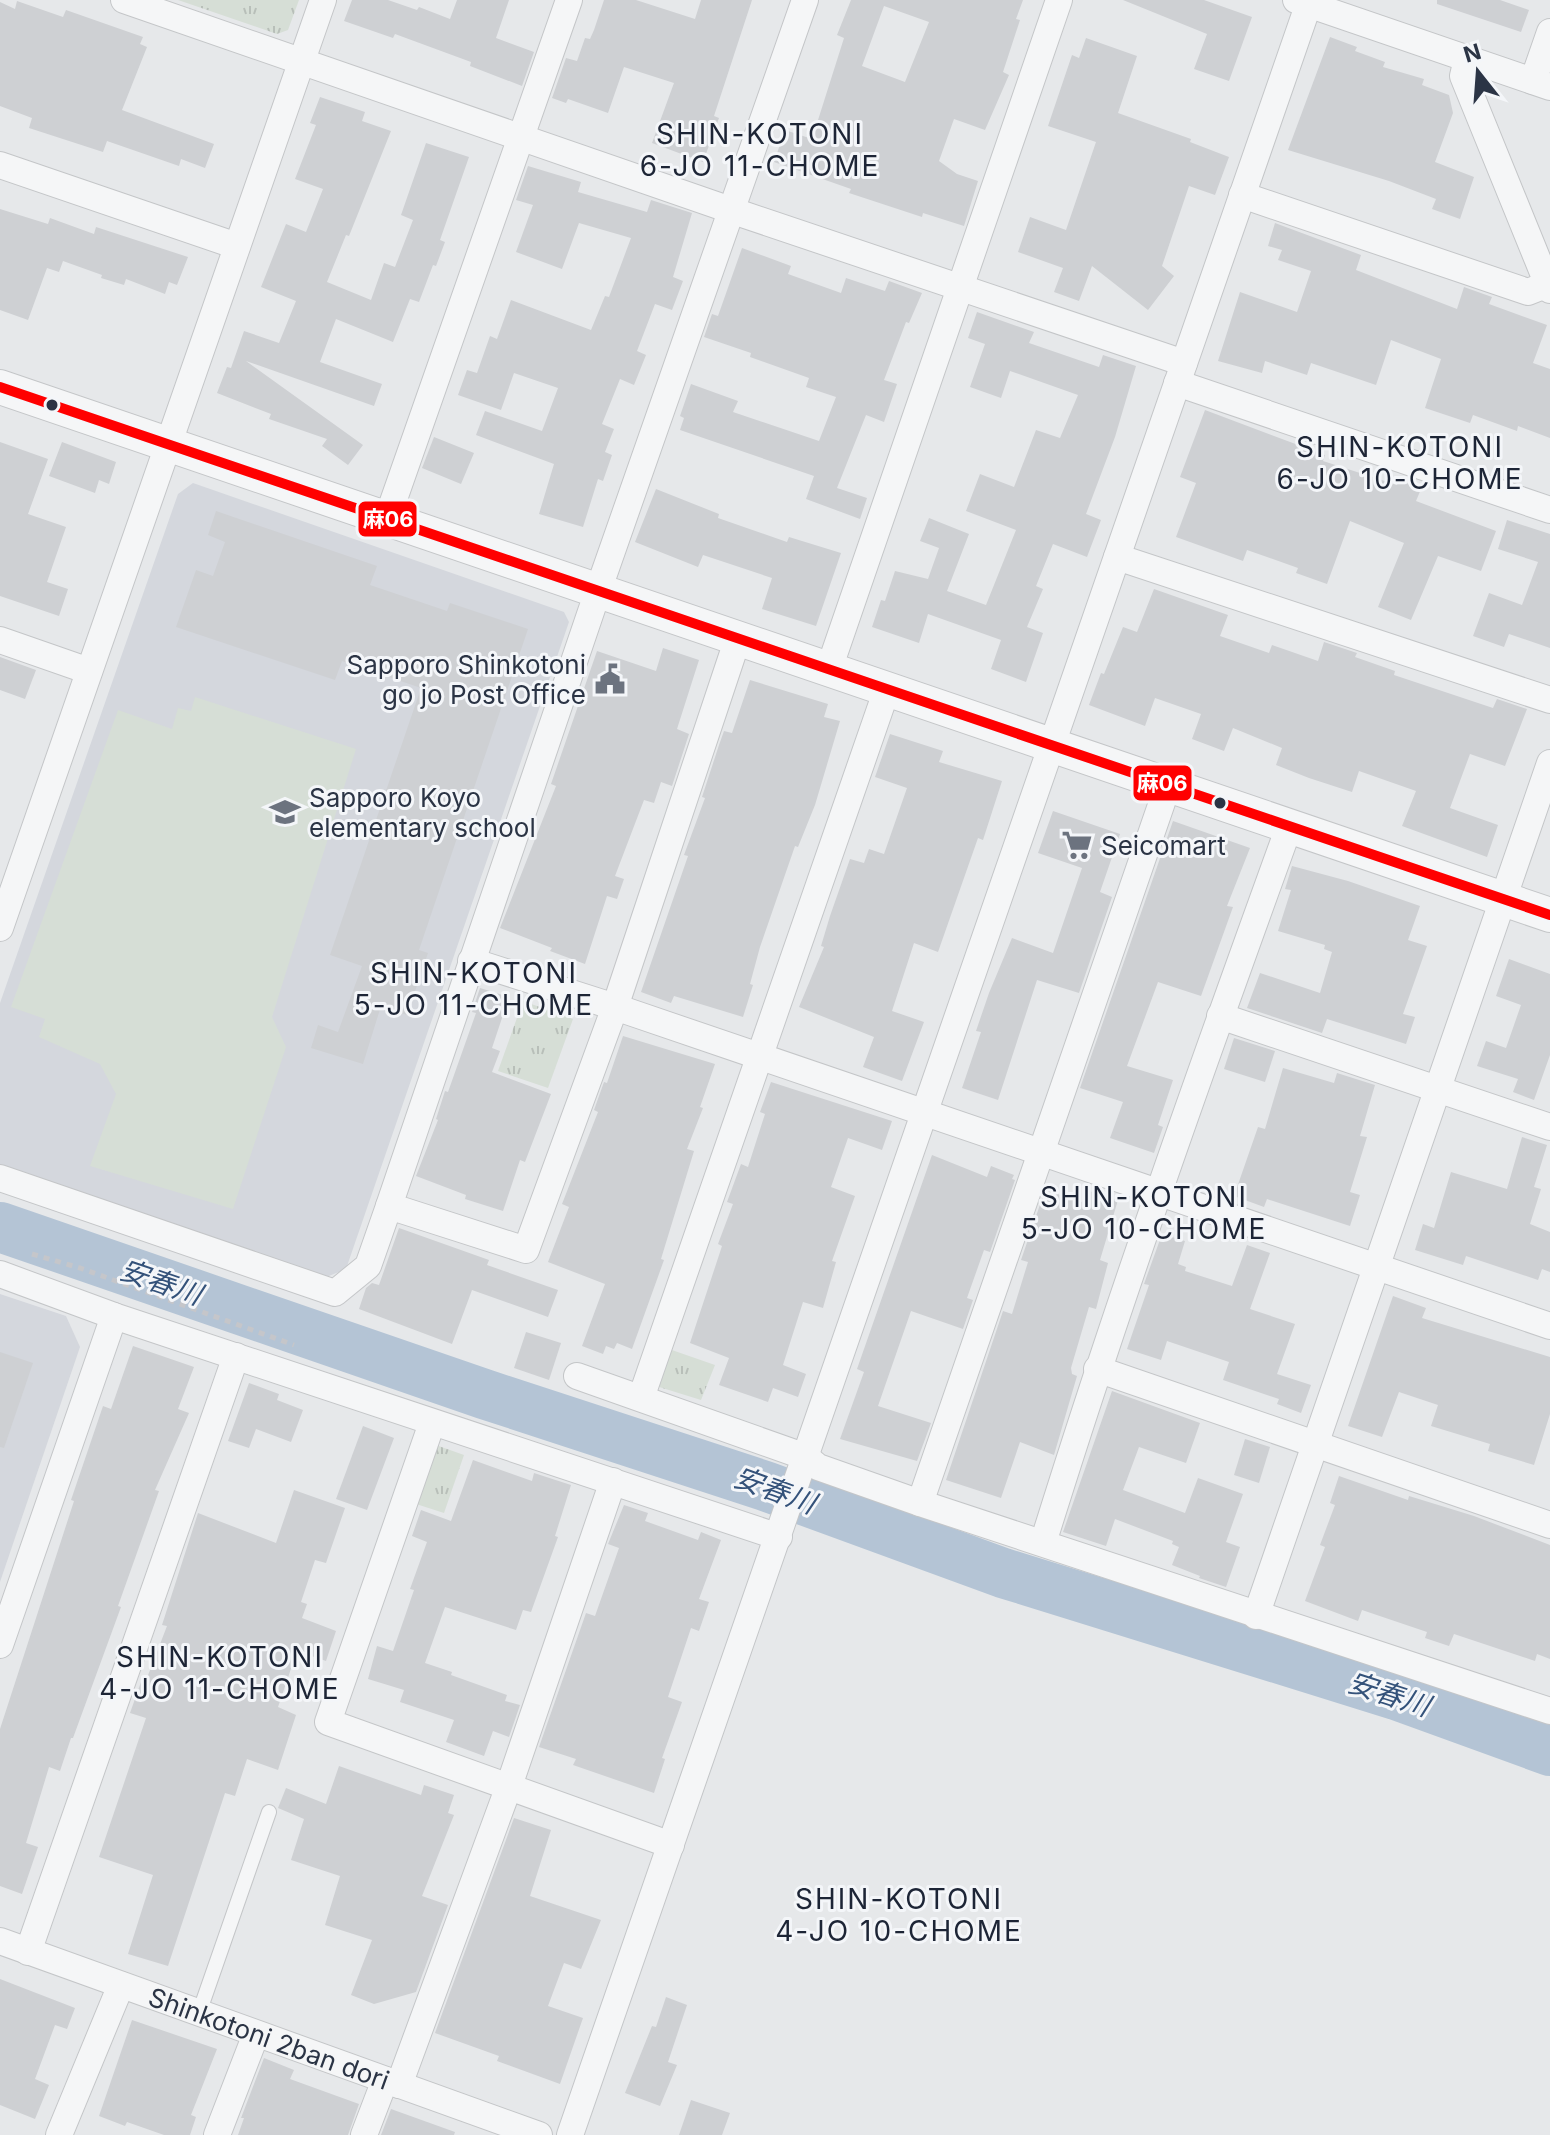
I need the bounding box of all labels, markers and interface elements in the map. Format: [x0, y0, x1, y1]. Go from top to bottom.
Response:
north arrow [1438, 32, 1518, 112]
text: N [1460, 38, 1484, 68]
district label: SHIN-KOTONI 6-JO 11-CHOME [640, 117, 880, 183]
unlabelled marker [44, 397, 60, 413]
district label: SHIN-KOTONI 6-JO 10-CHOME [1277, 430, 1523, 496]
line badge: 麻06 [357, 500, 418, 538]
text: 麻06 [362, 506, 414, 532]
place label: Sapporo Shinkotoni go jo Post Office [347, 649, 586, 710]
public building icon: Sapporo Shinkotoni go jo Post Office [593, 662, 627, 696]
line badge: 麻06 [1132, 764, 1193, 802]
text: 麻06 [1136, 770, 1188, 796]
place label: Sapporo Koyo elementary school [309, 782, 536, 843]
school or university icon: Sapporo Koyo elementary school [268, 795, 302, 829]
unlabelled marker [1212, 795, 1228, 811]
supermarket icon: Seicomart [1060, 828, 1094, 862]
place label: Seicomart [1101, 830, 1226, 861]
district label: SHIN-KOTONI 5-JO 11-CHOME [354, 956, 594, 1022]
district label: SHIN-KOTONI 5-JO 10-CHOME [1021, 1180, 1267, 1246]
water label: 安春川 [116, 1252, 209, 1313]
water label: 安春川 [730, 1460, 823, 1521]
district label: SHIN-KOTONI 4-JO 11-CHOME [99, 1640, 341, 1706]
water label: 安春川 [1344, 1665, 1437, 1724]
district label: SHIN-KOTONI 4-JO 10-CHOME [775, 1882, 1023, 1948]
street label: Shinkotoni 2ban dori [145, 1980, 393, 2095]

